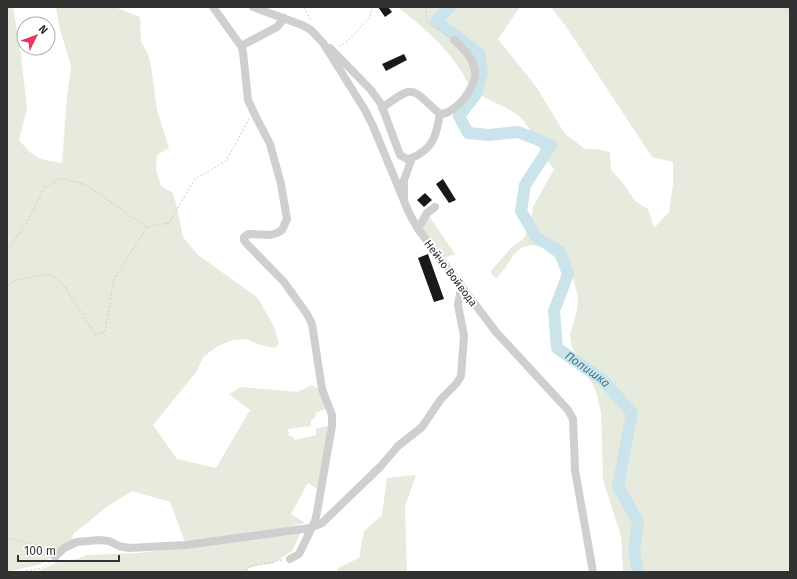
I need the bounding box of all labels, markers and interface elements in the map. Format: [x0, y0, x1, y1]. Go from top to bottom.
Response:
north arrow [16, 16, 56, 56]
text: N [36, 23, 50, 37]
street label: Нейчо Войвода [421, 238, 480, 309]
water label: Попишка [562, 349, 613, 390]
scale bar [18, 537, 119, 563]
text: 100 m [24, 544, 56, 558]

